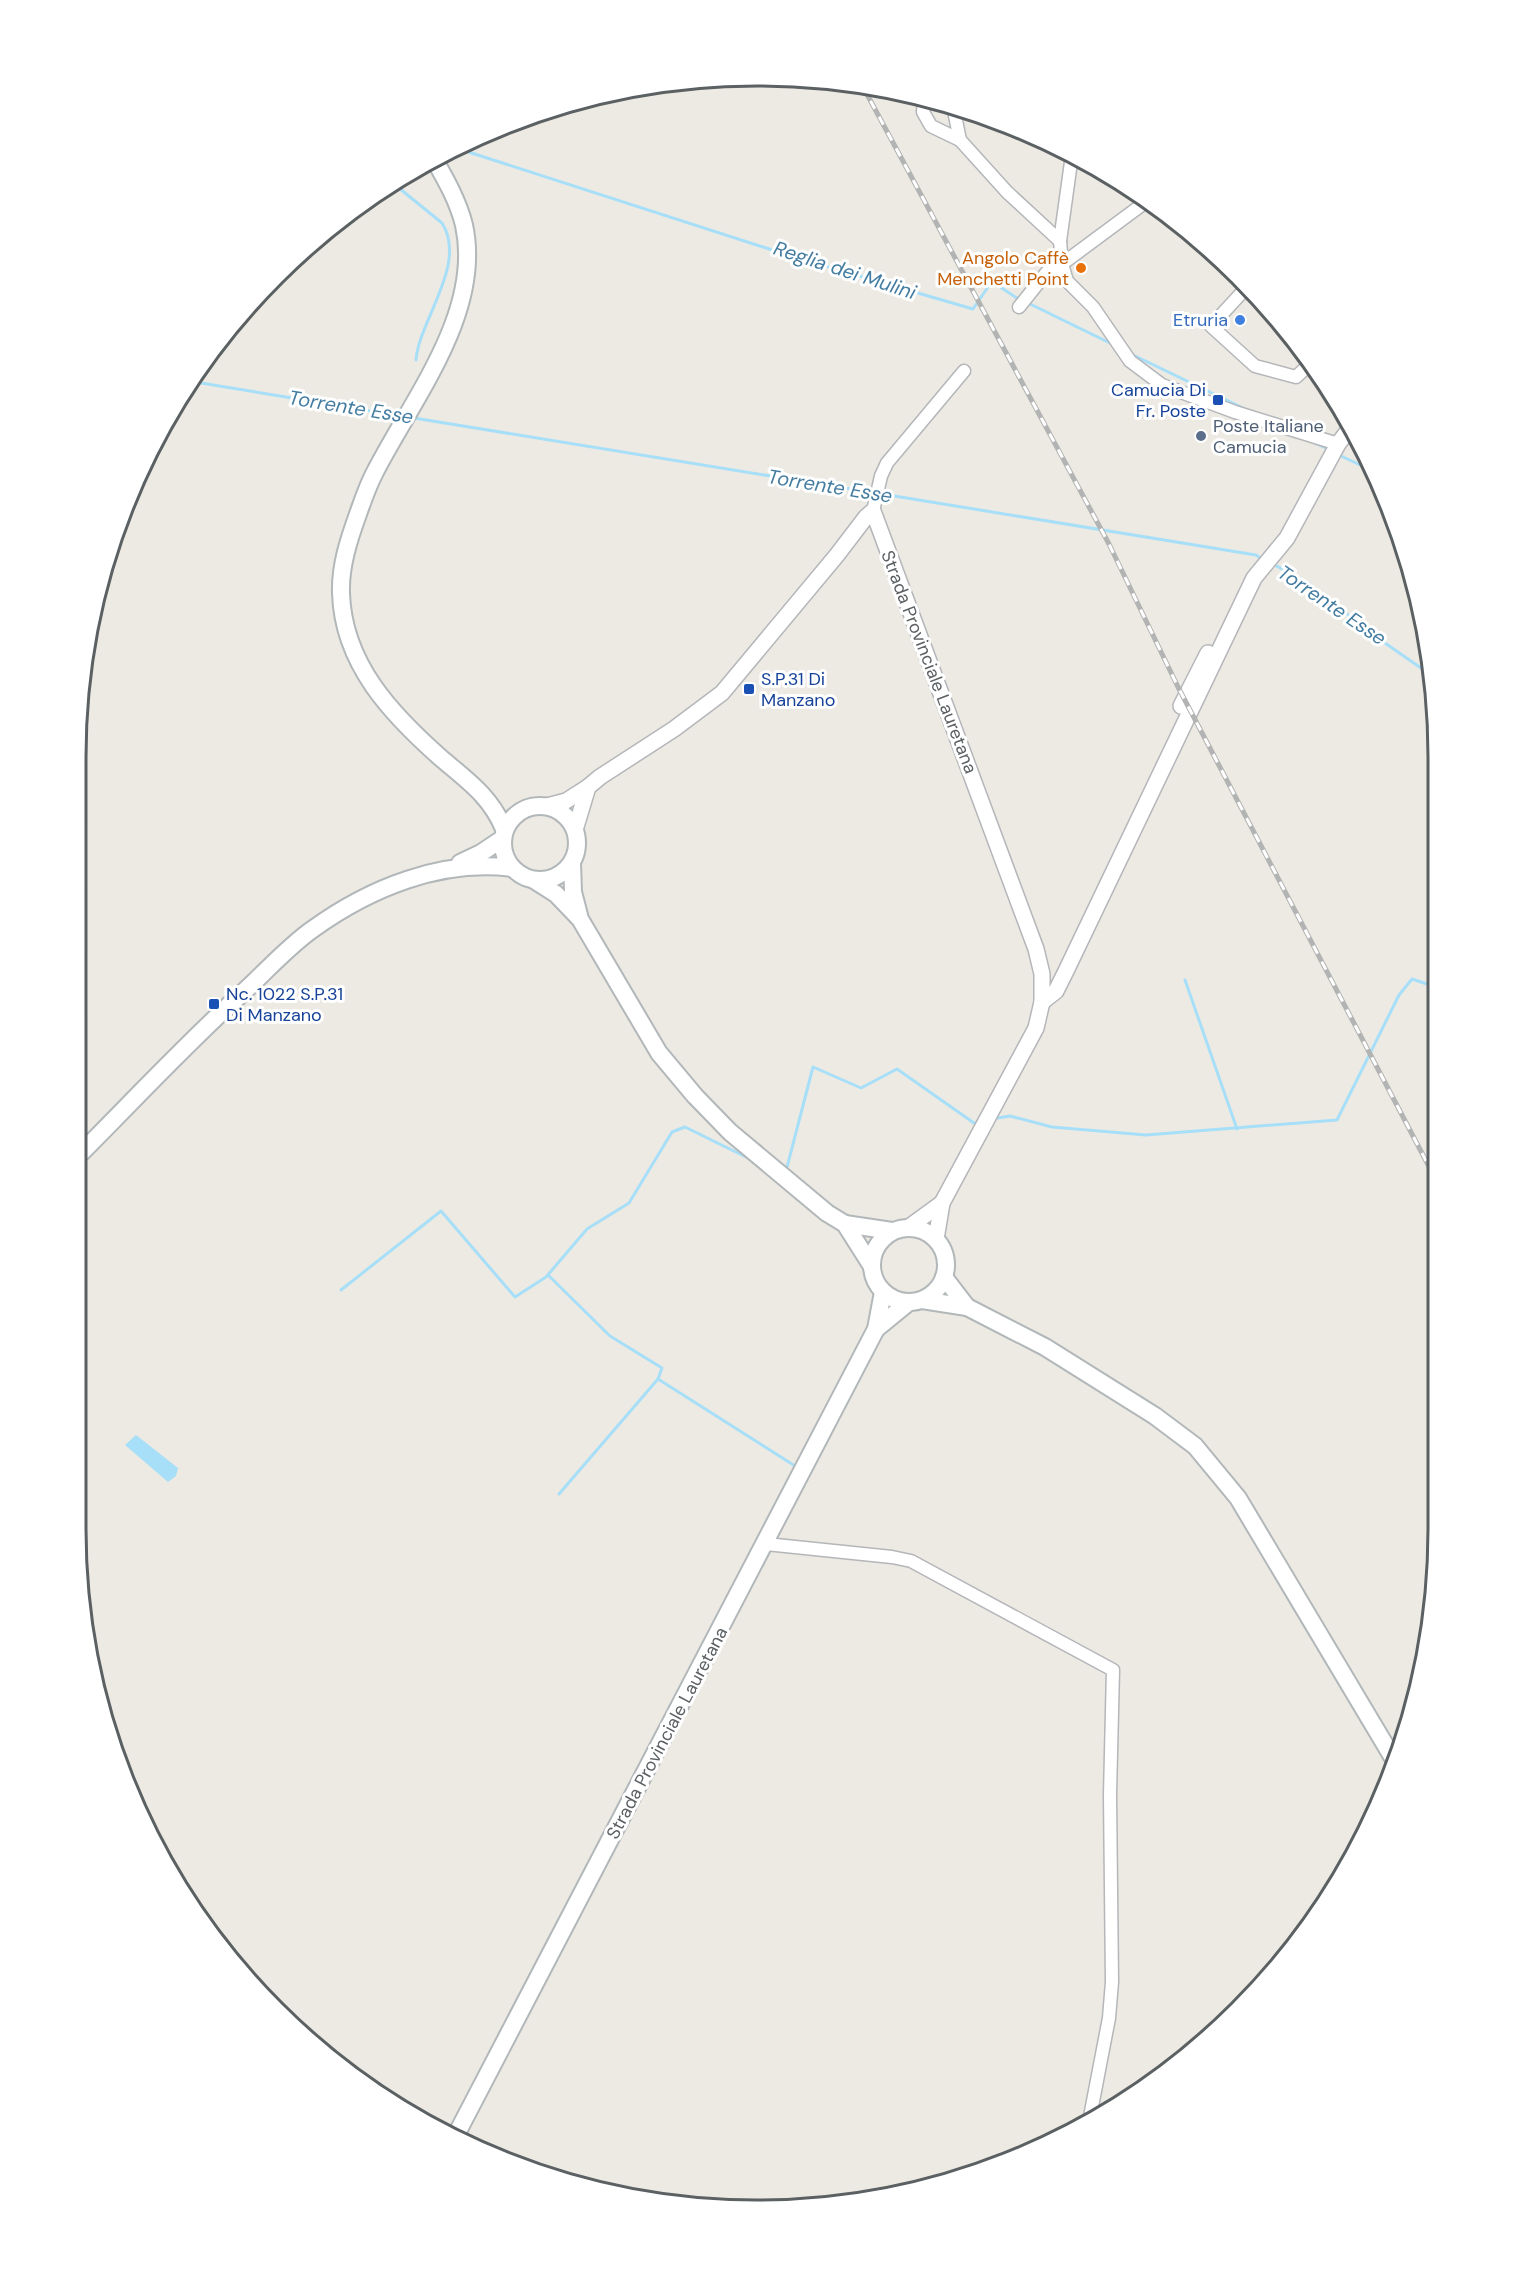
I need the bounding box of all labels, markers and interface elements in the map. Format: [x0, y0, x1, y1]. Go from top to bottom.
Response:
water label: Reglia dei Mulini [770, 235, 921, 306]
place label: Angolo Caffè Menchetti Point [937, 246, 1069, 291]
marker: Angolo Caffè Menchetti Point [1074, 261, 1088, 275]
place label: Etruria [1173, 308, 1228, 332]
marker: Etruria [1233, 313, 1247, 327]
place label: Camucia Di Fr. Poste [1111, 378, 1206, 423]
water label: Torrente Esse [287, 384, 415, 430]
marker: Camucia Di Fr. Poste [1211, 393, 1225, 407]
place label: Poste Italiane Camucia [1213, 414, 1324, 459]
marker: Poste Italiane Camucia [1194, 429, 1208, 443]
water label: Torrente Esse [766, 463, 894, 509]
street label: Strada Provinciale Lauretana [875, 547, 983, 777]
water label: Torrente Esse [1273, 559, 1391, 651]
place label: S.P.31 Di Manzano [761, 667, 835, 712]
marker: S.P.31 Di Manzano [742, 682, 756, 696]
place label: Nc. 1022 S.P.31 Di Manzano [226, 982, 343, 1027]
marker: Nc. 1022 S.P.31 Di Manzano [207, 997, 221, 1011]
street label: Strada Provinciale Lauretana [601, 1623, 733, 1843]

